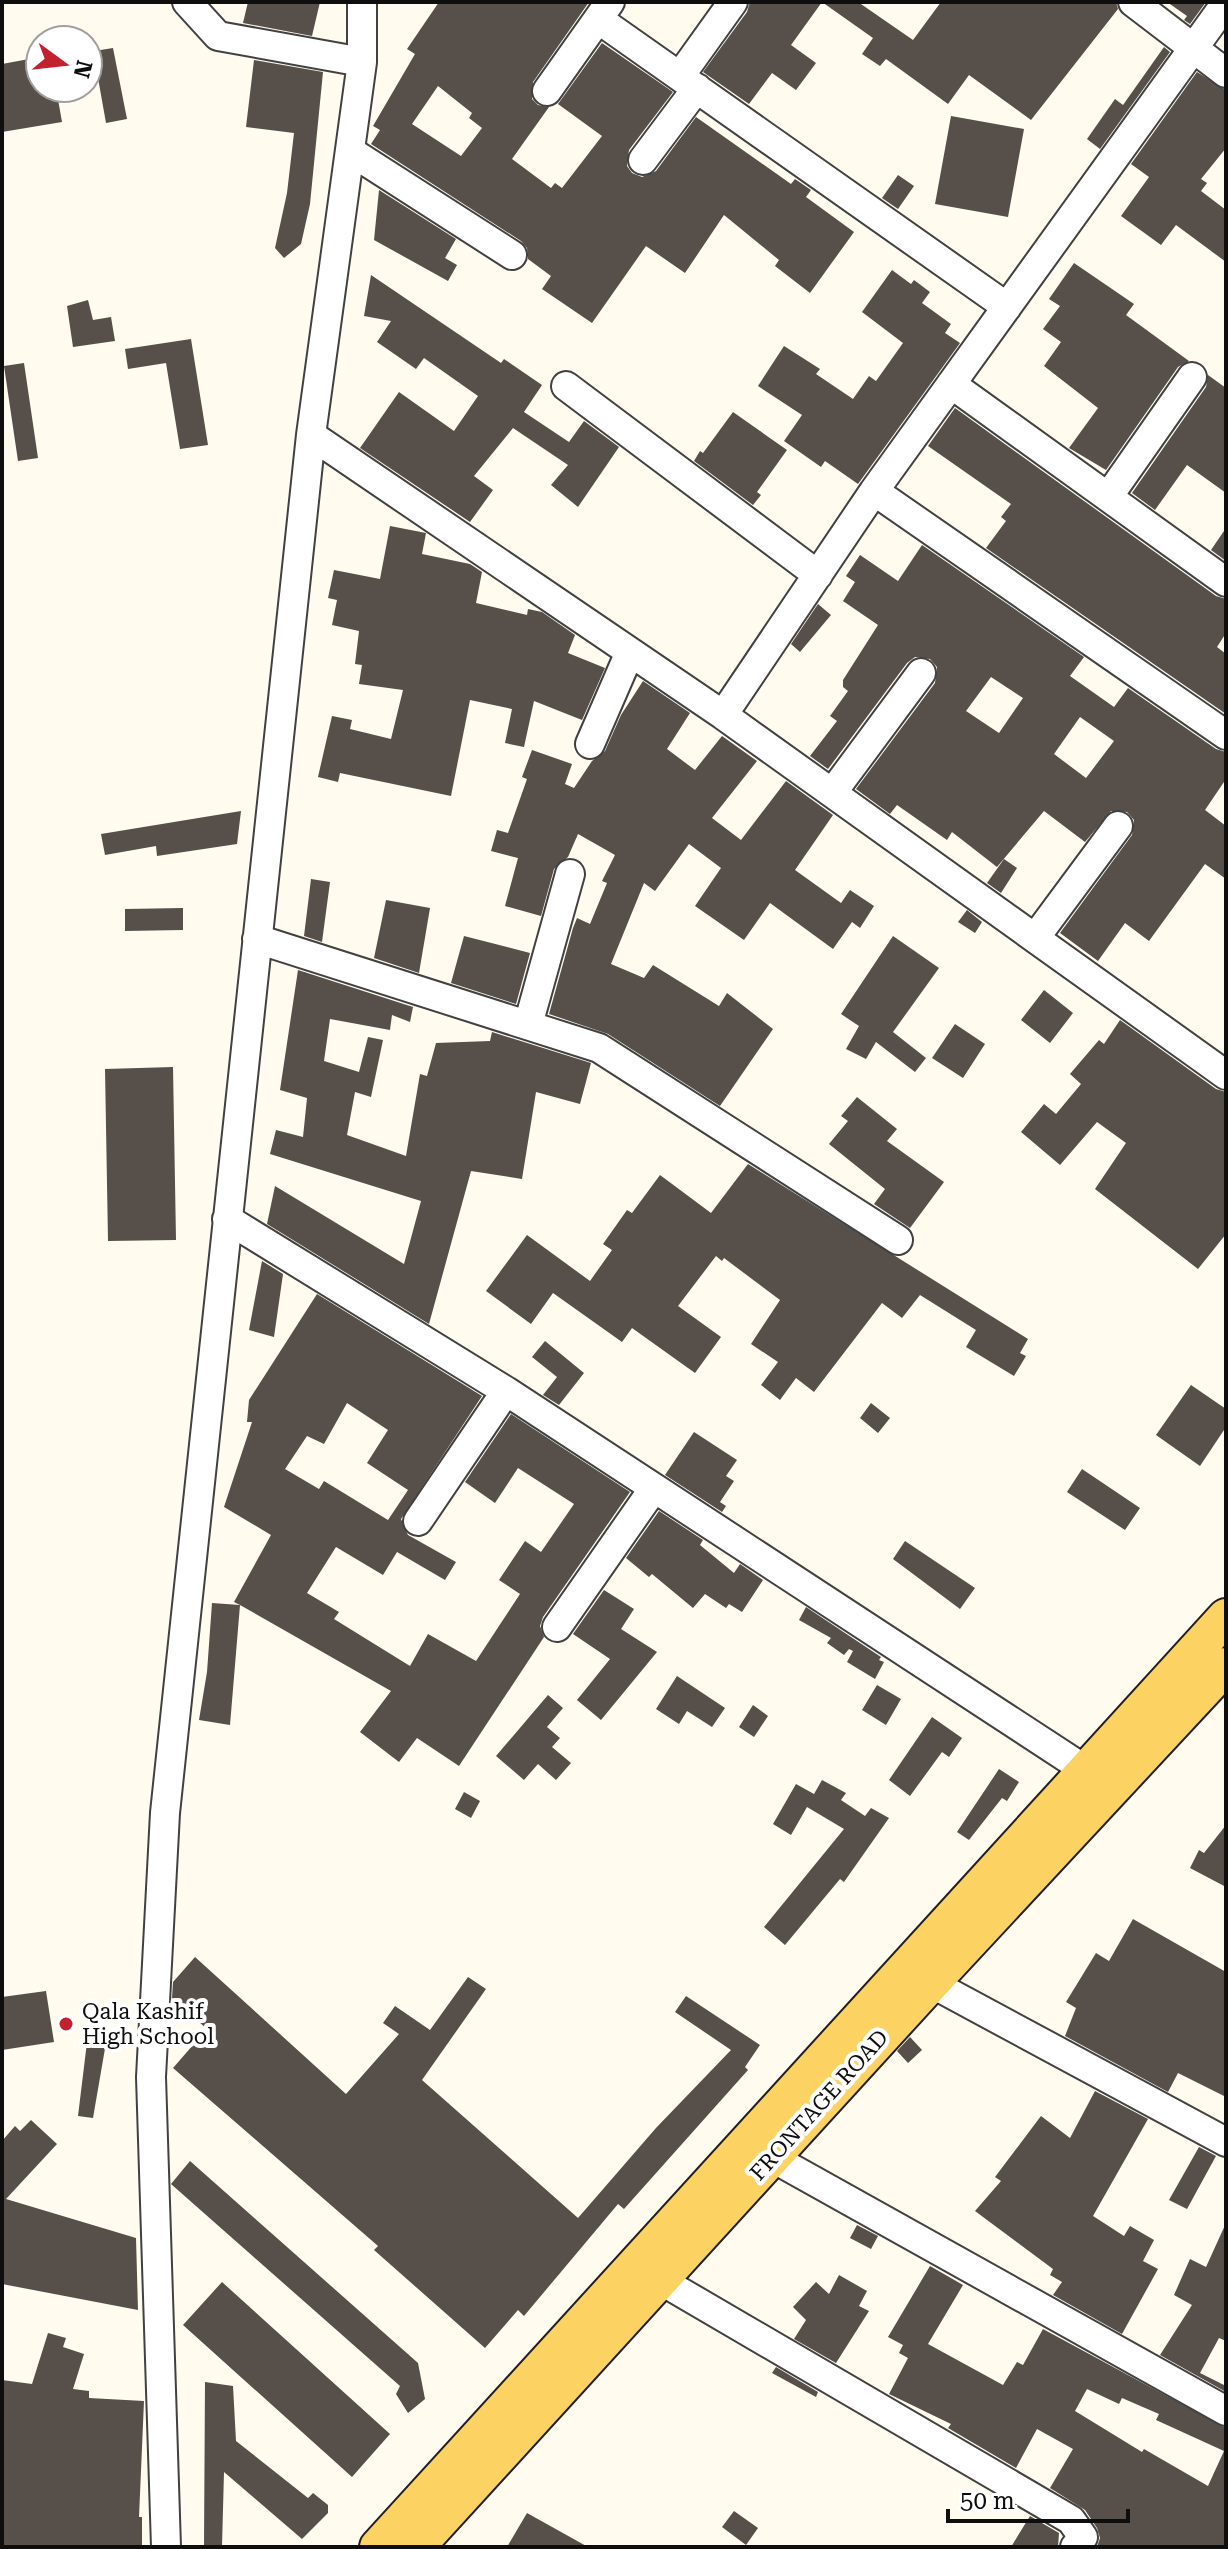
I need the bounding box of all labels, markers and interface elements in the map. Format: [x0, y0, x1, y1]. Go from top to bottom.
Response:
north arrow [24, 24, 104, 104]
text: N [69, 58, 97, 81]
place label: Qala Kashif High School [82, 1999, 214, 2049]
marker: Qala Kashif High School [57, 2015, 75, 2033]
street label: FRONTAGE ROAD [745, 2025, 893, 2185]
scale bar [948, 2473, 1128, 2523]
text: 50 m [960, 2487, 1015, 2515]

